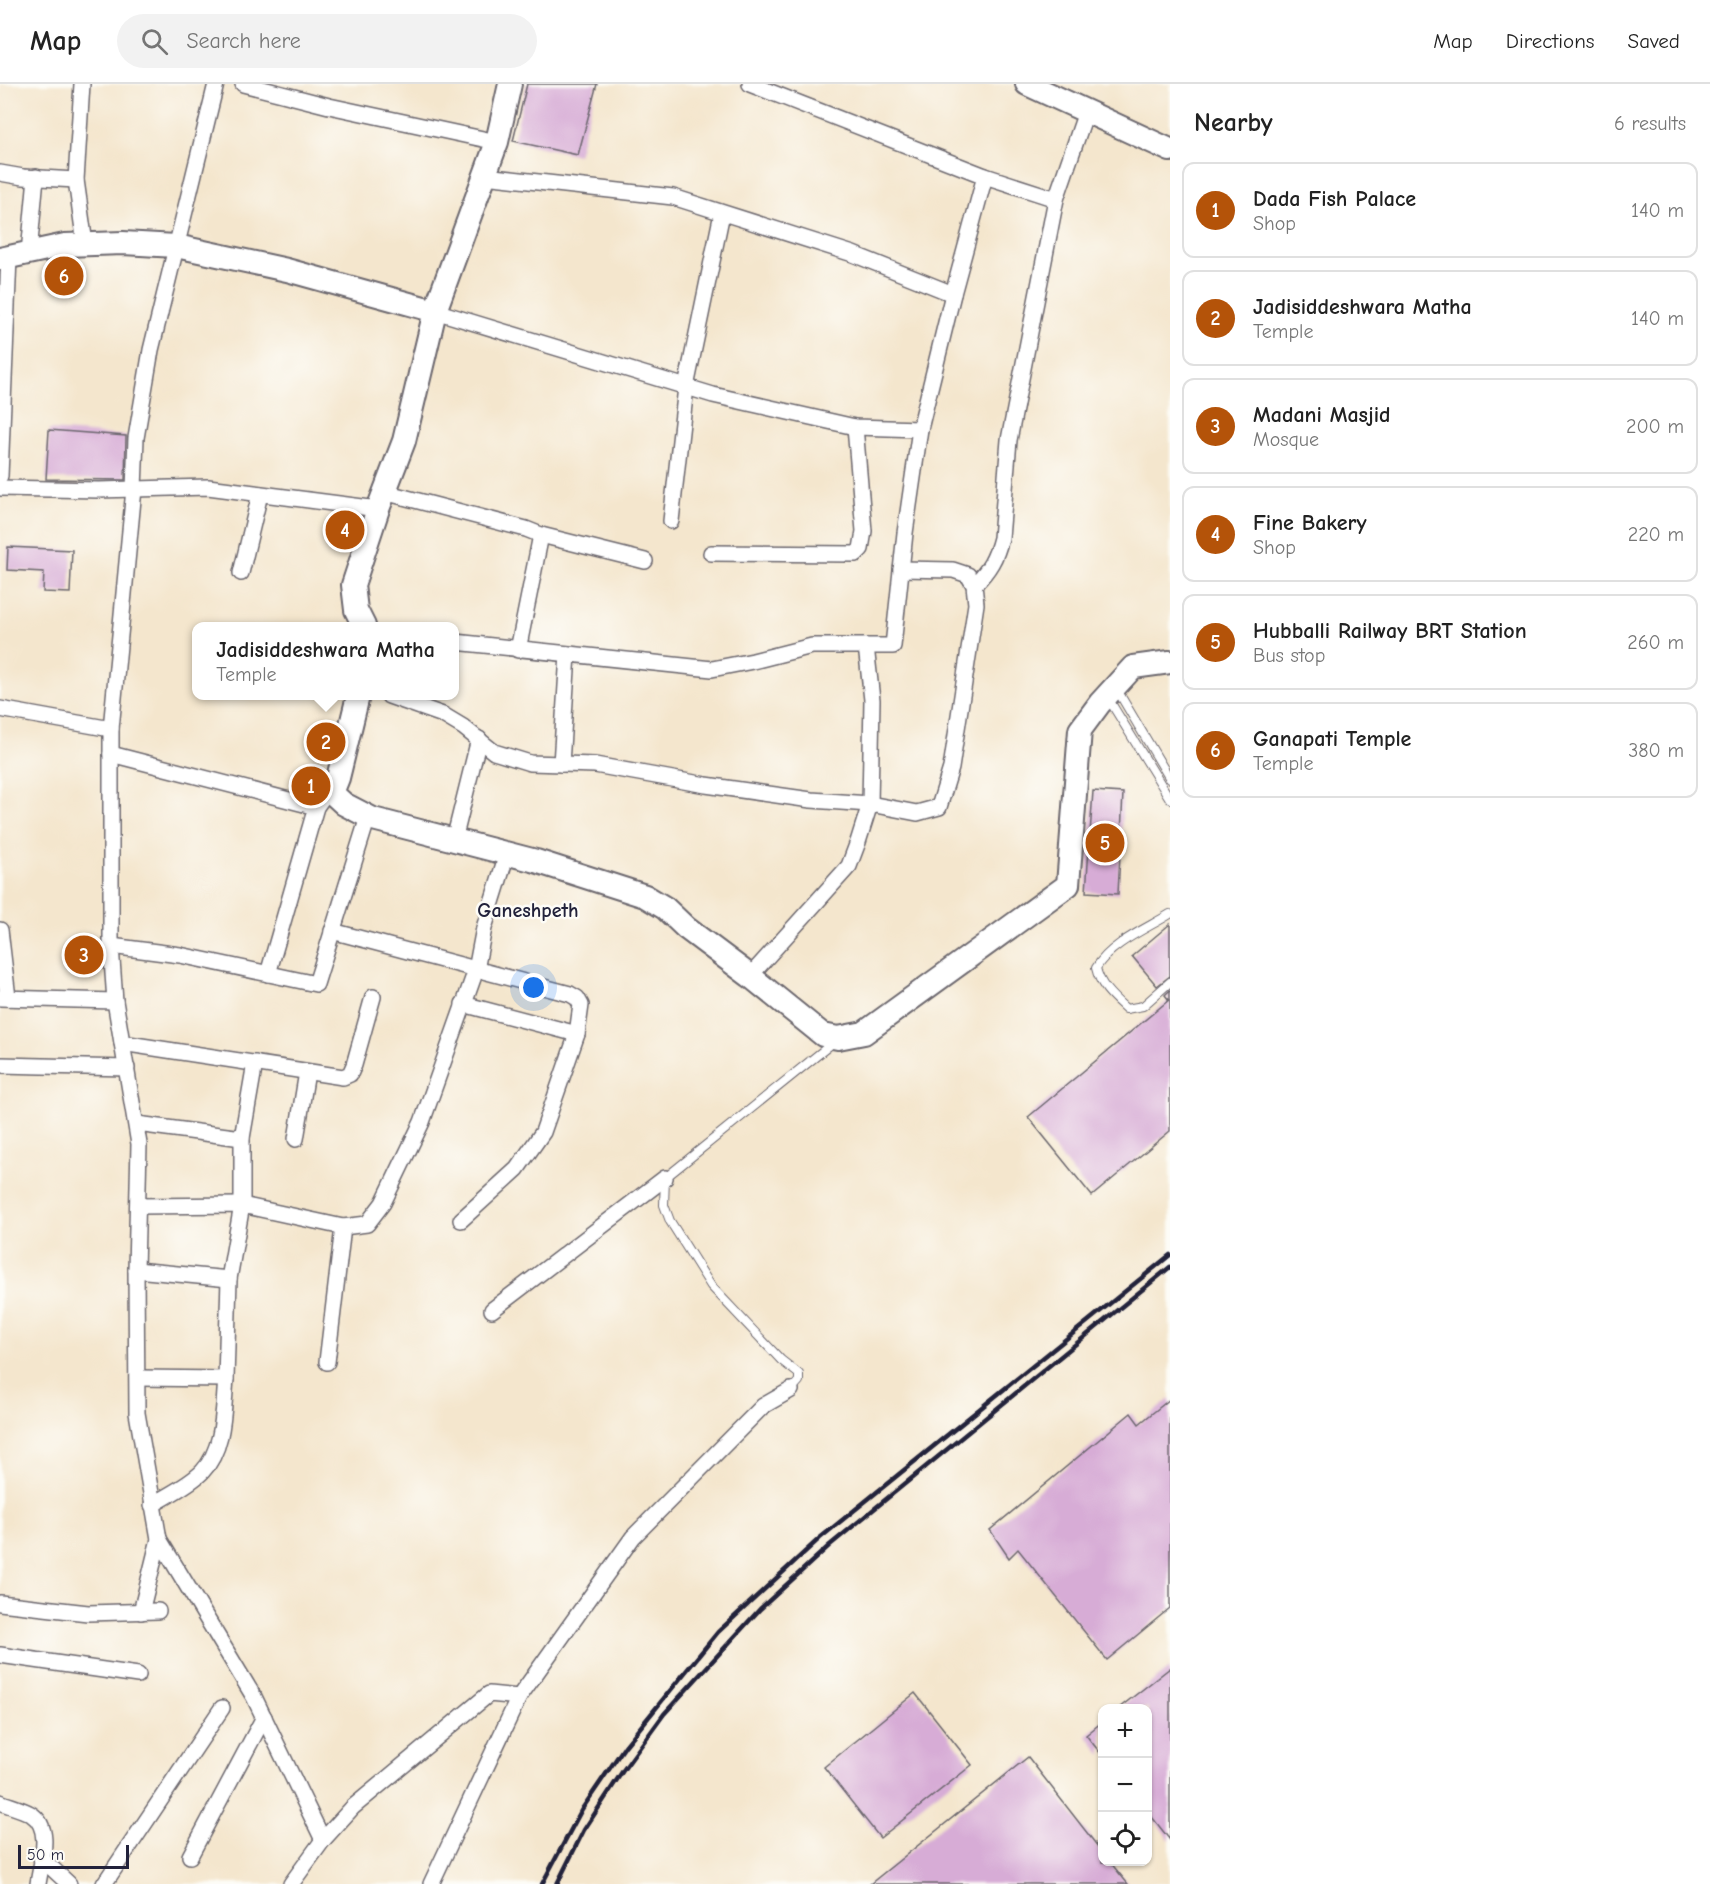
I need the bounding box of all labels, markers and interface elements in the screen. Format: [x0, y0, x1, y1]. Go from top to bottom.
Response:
search box [117, 14, 537, 68]
text: Map [30, 25, 81, 57]
icon: search [138, 25, 171, 58]
text: Search here [186, 28, 301, 54]
text: Map [1433, 29, 1473, 53]
text: Directions [1506, 29, 1595, 53]
text: Saved [1628, 29, 1680, 53]
text: Nearby [1194, 108, 1273, 138]
text: 6 results [1614, 112, 1686, 135]
text: Dada Fish Palace [1253, 186, 1416, 212]
text: 1 [1212, 199, 1219, 222]
text: 140 m [1631, 199, 1684, 222]
text: Shop [1253, 212, 1296, 235]
pin: 6 [44, 254, 84, 298]
text: Jadisiddeshwara Matha [1253, 294, 1472, 320]
text: 2 [1211, 307, 1220, 330]
text: 140 m [1631, 307, 1684, 330]
text: Temple [1253, 320, 1313, 343]
text: Madani Masjid [1253, 402, 1391, 428]
text: 3 [1211, 415, 1220, 438]
text: 200 m [1626, 415, 1684, 438]
text: Mosque [1253, 428, 1319, 451]
pin: 4 [326, 508, 364, 552]
text: Fine Bakery [1253, 510, 1366, 536]
text: 4 [1211, 523, 1220, 546]
text: 220 m [1628, 523, 1684, 546]
text: Shop [1253, 536, 1296, 559]
text: Hubballi Railway BRT Station [1253, 618, 1527, 644]
popup [192, 622, 459, 700]
text: 5 [1210, 631, 1221, 654]
text: 260 m [1627, 631, 1684, 654]
text: Jadisiddeshwara Matha [216, 637, 435, 663]
text: Bus stop [1253, 644, 1325, 667]
text: Temple [216, 663, 277, 686]
pin: 2 [306, 720, 346, 764]
text: Ganapati Temple [1253, 726, 1411, 752]
text: 6 [1210, 739, 1221, 762]
text: 380 m [1628, 739, 1684, 762]
text: Temple [1253, 752, 1313, 775]
pin: 1 [292, 764, 330, 808]
pin: 5 [1086, 820, 1124, 866]
district label: Ganeshpeth [477, 899, 579, 922]
pin: 3 [64, 932, 104, 978]
your location [519, 973, 548, 1002]
map controls [1098, 1704, 1152, 1866]
button: + [1098, 1704, 1152, 1758]
button: − [1098, 1758, 1152, 1812]
button: locate [1098, 1812, 1152, 1866]
scale bar [18, 1842, 129, 1870]
text: 50 m [27, 1846, 64, 1864]

